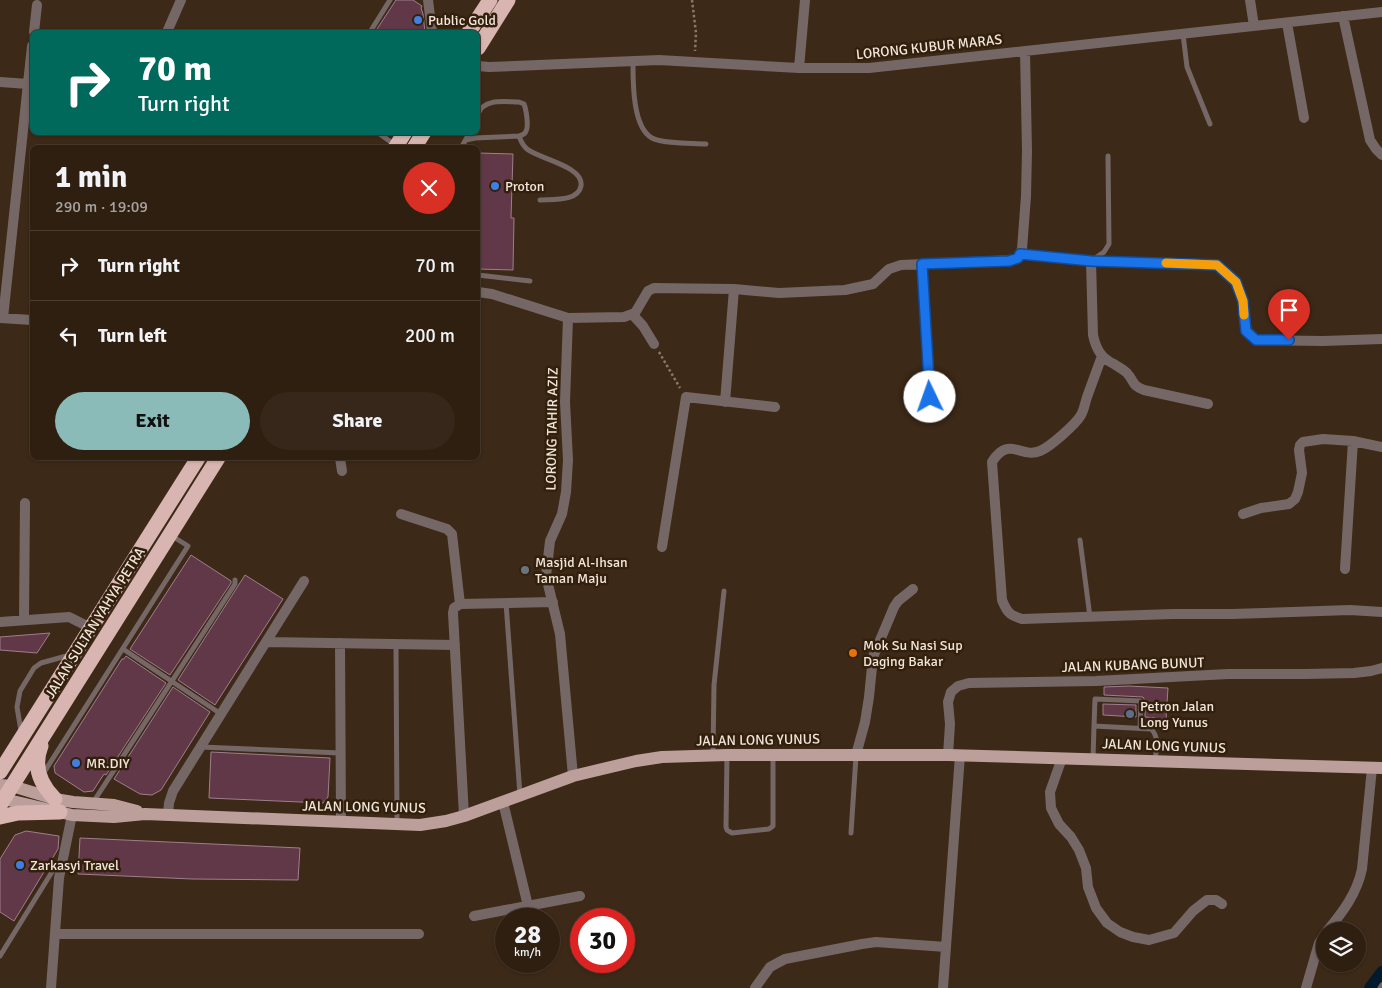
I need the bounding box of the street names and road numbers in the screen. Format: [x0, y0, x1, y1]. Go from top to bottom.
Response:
street label: LORONG KUBUR MARAS [855, 31, 1003, 63]
street label: LORONG TAHIR AZIZ [542, 367, 562, 491]
street label: JALAN SULTAN YAHYA PETRA [41, 544, 149, 702]
street label: JALAN KUBANG BUNUT [1061, 654, 1205, 676]
street label: JALAN LONG YUNUS [696, 730, 820, 750]
street label: JALAN LONG YUNUS [1102, 735, 1226, 757]
street label: JALAN LONG YUNUS [302, 797, 426, 817]

